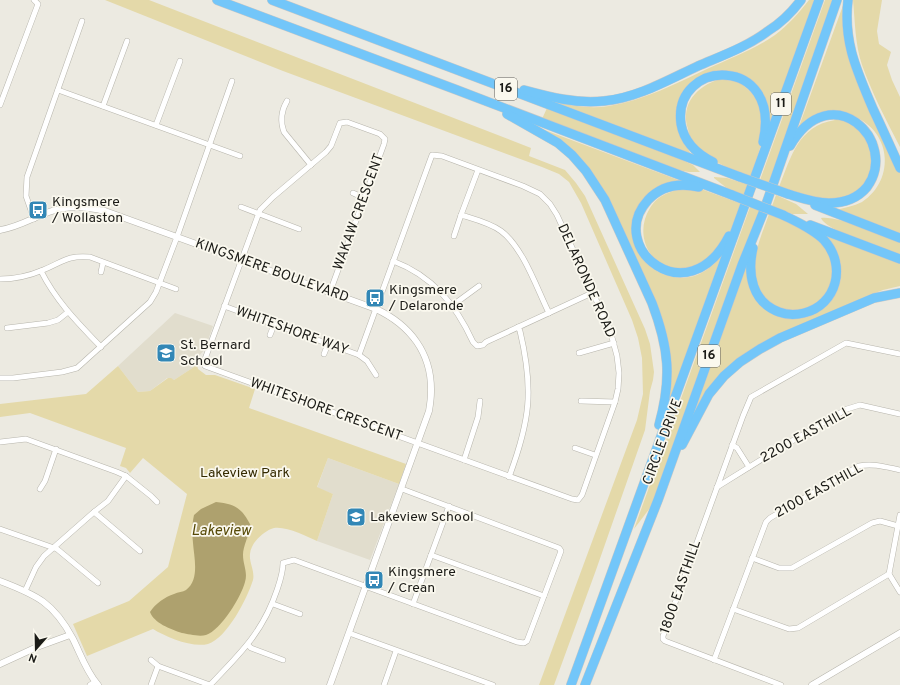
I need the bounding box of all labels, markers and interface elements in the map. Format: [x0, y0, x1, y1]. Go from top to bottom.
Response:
road number: 16 [495, 78, 517, 100]
road number: 11 [771, 93, 791, 115]
street label: WAKAW CRESCENT [330, 151, 388, 273]
place label: Kingsmere / Wollaston [51, 194, 123, 227]
bus stop icon: Kingsmere / Wollaston [27, 199, 49, 221]
street label: DELARONDE ROAD [553, 221, 619, 341]
street label: KINGSMERE BOULEVARD [193, 235, 351, 307]
place label: Kingsmere / Delaronde [388, 282, 464, 315]
bus stop icon: Kingsmere / Delaronde [364, 287, 386, 309]
street label: WHITESHORE WAY [233, 303, 351, 359]
place label: St. Bernard School [180, 337, 251, 370]
school or university icon: St. Bernard School [155, 342, 177, 364]
road number: 16 [698, 345, 720, 367]
street label: WHITESHORE CRESCENT [247, 374, 405, 446]
street label: CIRCLE DRIVE [640, 397, 686, 487]
street label: 2200 EASTHILL [757, 403, 855, 467]
street label: 2100 EASTHILL [772, 460, 866, 522]
park label: Lakeview Park [200, 465, 290, 482]
school or university icon: Lakeview School [345, 506, 367, 528]
place label: Lakeview School [370, 509, 474, 526]
water label: Lakeview [191, 522, 252, 541]
street label: 1800 EASTHILL [657, 538, 705, 636]
place label: Kingsmere / Crean [387, 564, 456, 597]
bus stop icon: Kingsmere / Crean [363, 569, 385, 591]
north arrow [16, 629, 56, 669]
text: N [27, 650, 39, 665]

